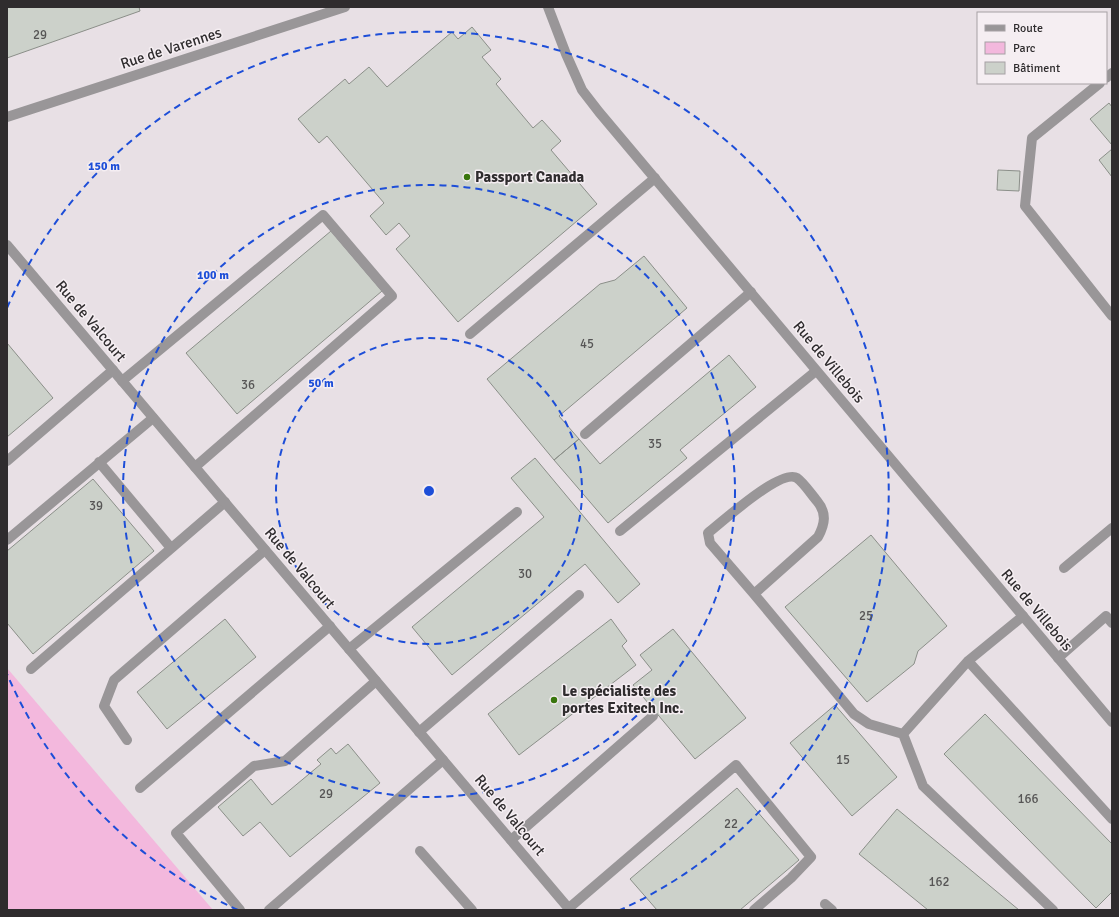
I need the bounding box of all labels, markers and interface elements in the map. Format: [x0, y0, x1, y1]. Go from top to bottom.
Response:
legend [977, 12, 1107, 84]
text: Route [1013, 21, 1043, 36]
street label: Rue de Varennes [118, 23, 224, 73]
house number: 29 [33, 27, 47, 43]
text: Parc [1013, 41, 1036, 56]
text: Bâtiment [1013, 61, 1060, 76]
text: 150 m [88, 159, 120, 174]
place label: Passport Canada [475, 168, 585, 186]
marker: Passport Canada [462, 172, 472, 182]
text: 100 m [197, 268, 229, 283]
street label: Rue de Valcourt [52, 277, 130, 365]
street label: Rue de Villebois [789, 317, 869, 407]
house number: 45 [580, 336, 594, 352]
text: 50 m [308, 376, 334, 391]
house number: 36 [241, 377, 255, 393]
house number: 35 [648, 436, 662, 452]
centre of rings [422, 484, 436, 498]
house number: 39 [89, 498, 103, 514]
street label: Rue de Valcourt [261, 524, 339, 612]
street label: Rue de Villebois [997, 565, 1077, 655]
house number: 30 [518, 566, 532, 582]
house number: 25 [859, 608, 873, 624]
place label: Le spécialiste des portes Exitech Inc. [562, 682, 684, 717]
marker: Le spécialiste des portes Exitech Inc. [549, 695, 559, 705]
house number: 15 [836, 752, 850, 768]
street label: Rue de Valcourt [471, 771, 549, 859]
house number: 29 [319, 786, 333, 802]
house number: 166 [1017, 791, 1039, 807]
house number: 22 [724, 816, 738, 832]
house number: 162 [928, 874, 950, 890]

